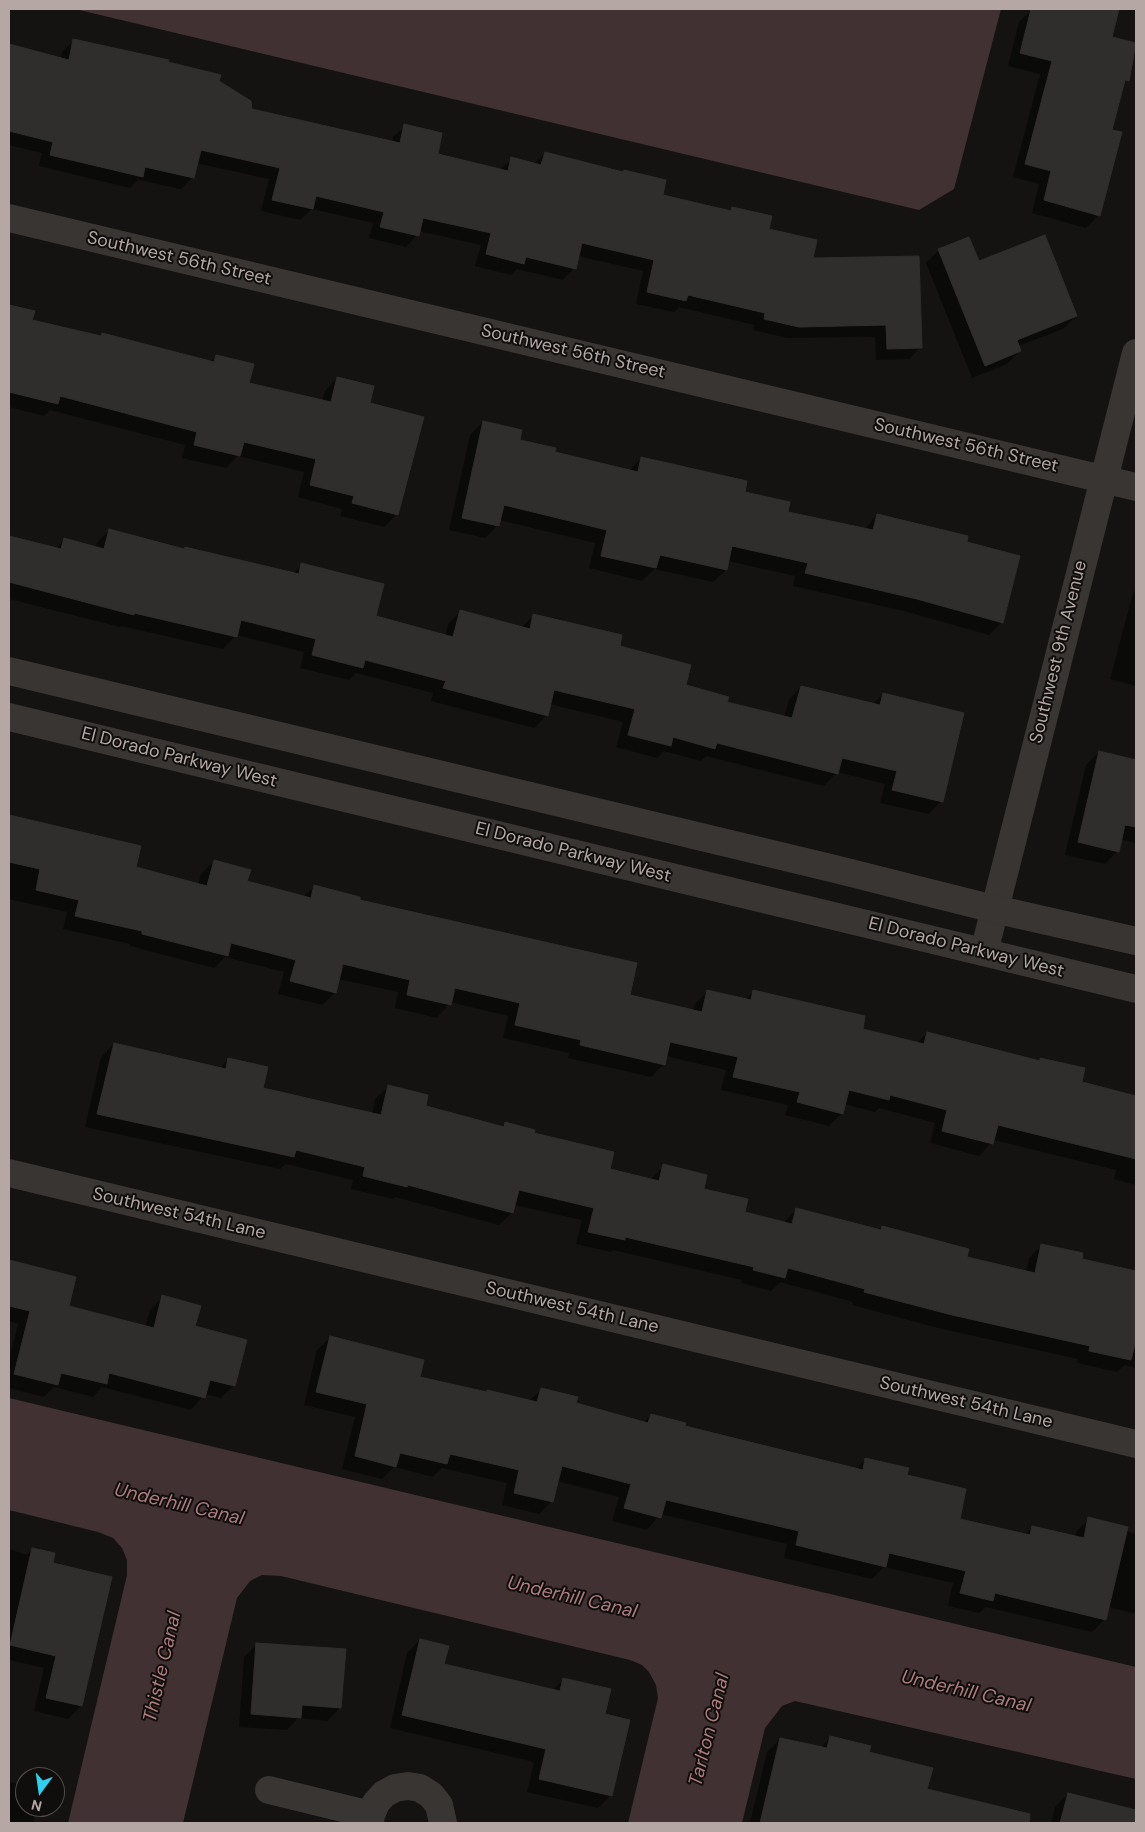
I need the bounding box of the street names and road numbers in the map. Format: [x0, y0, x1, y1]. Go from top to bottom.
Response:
street label: Southwest 56th Street [85, 227, 273, 291]
street label: Southwest 56th Street [479, 320, 667, 384]
street label: Southwest 56th Street [872, 414, 1060, 478]
street label: Southwest 9th Avenue [1026, 558, 1092, 746]
street label: El Dorado Parkway West [79, 723, 279, 793]
street label: El Dorado Parkway West [473, 818, 673, 888]
street label: El Dorado Parkway West [866, 913, 1066, 983]
street label: Southwest 54th Lane [90, 1184, 268, 1244]
street label: Southwest 54th Lane [483, 1278, 661, 1338]
street label: Southwest 54th Lane [877, 1373, 1055, 1433]

